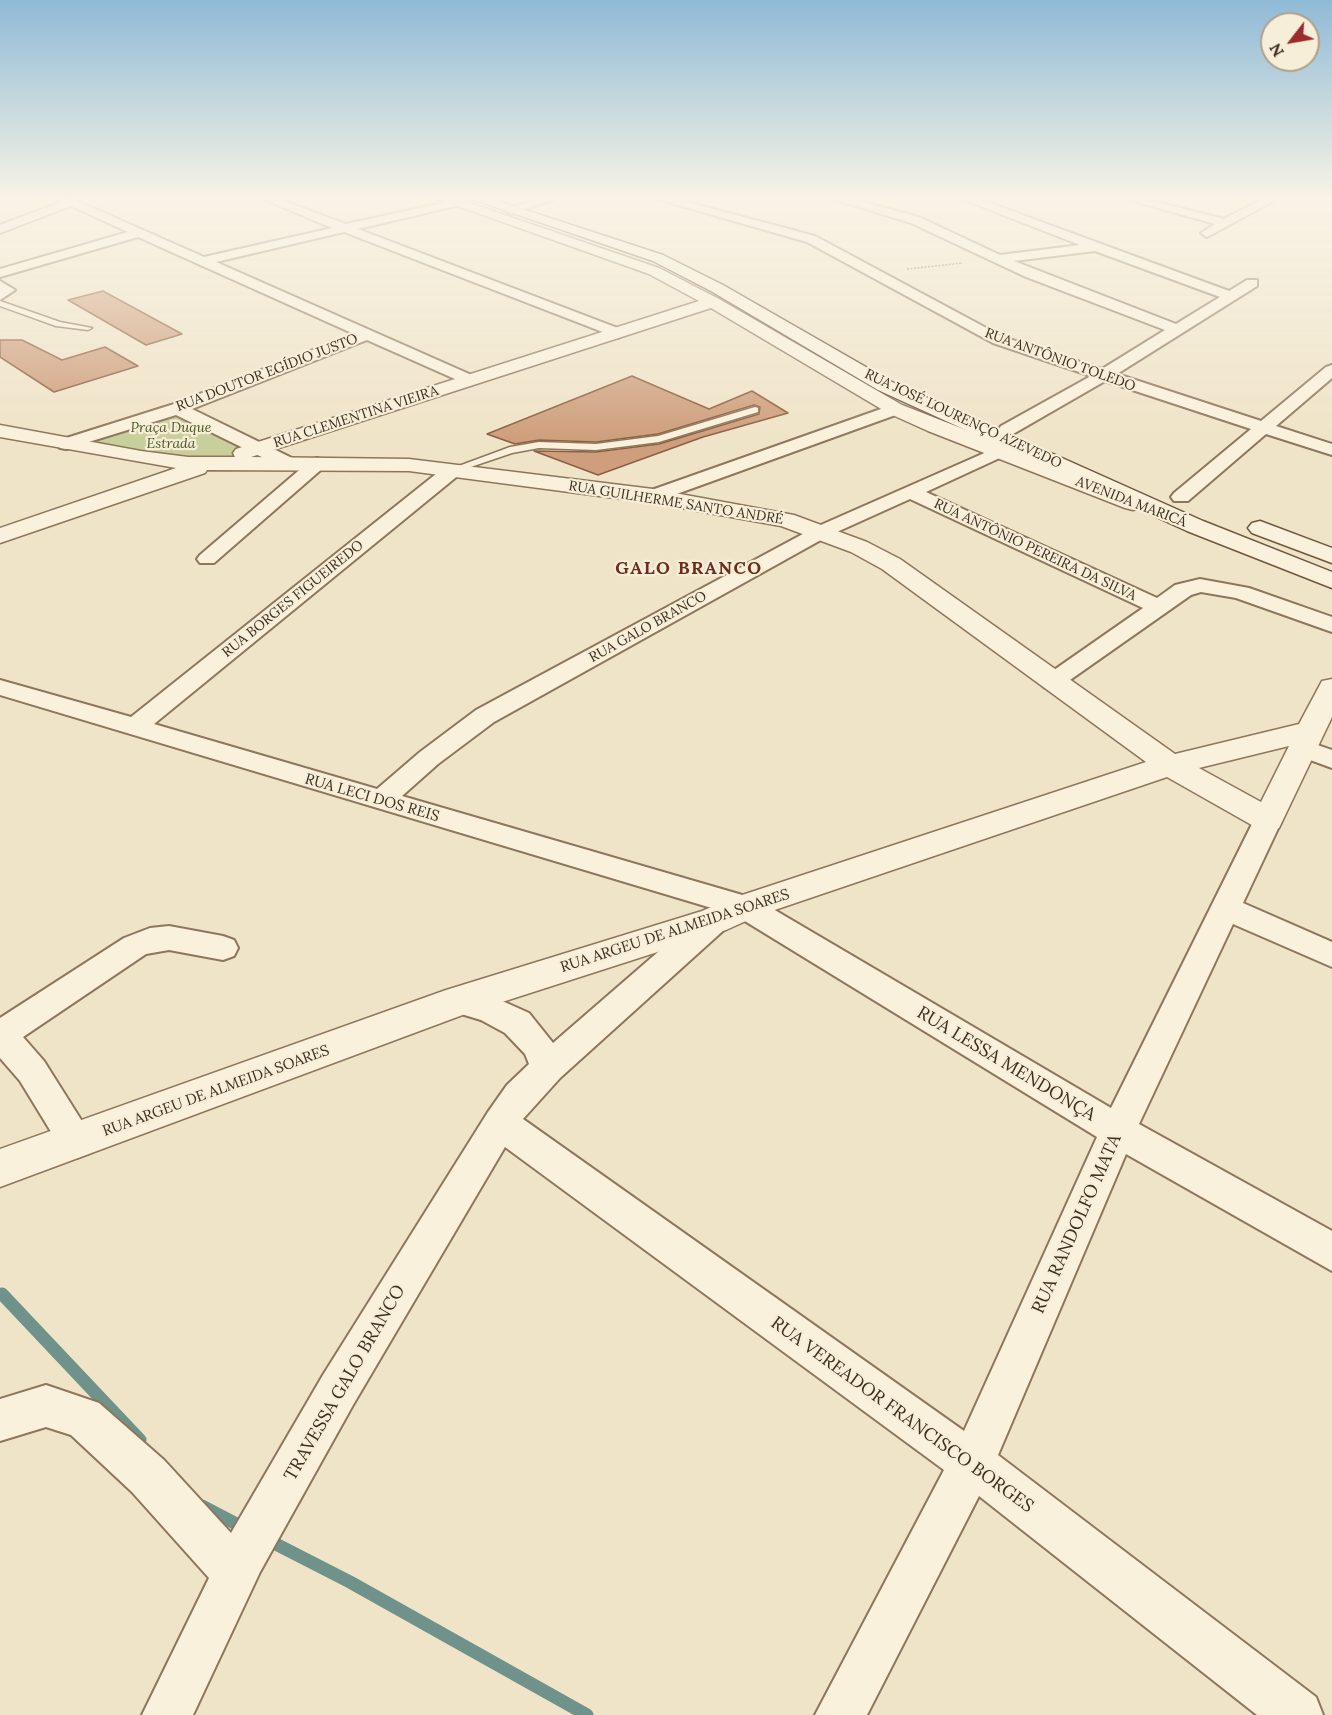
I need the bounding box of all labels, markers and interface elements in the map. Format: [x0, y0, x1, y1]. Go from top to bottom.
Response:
north arrow [1260, 12, 1320, 72]
text: N [1265, 40, 1288, 61]
street label: RUA ANTÔNIO TOLEDO [982, 325, 1138, 395]
street label: RUA DOUTOR EGÍDIO JUSTO [174, 331, 360, 415]
street label: RUA JOSÉ LOURENÇO AZEVEDO [862, 366, 1064, 472]
street label: RUA CLEMENTINA VIEIRA [271, 382, 441, 452]
park label: Praça Duque Estrada [130, 420, 212, 452]
street label: AVENIDA MARICÁ [1073, 473, 1189, 531]
street label: RUA GUILHERME SANTO ANDRÉ [567, 478, 785, 528]
street label: RUA ANTÔNIO PEREIRA DA SILVA [931, 496, 1139, 604]
street label: RUA BORGES FIGUEIREDO [219, 537, 367, 661]
district label: GALO BRANCO [615, 558, 763, 580]
street label: RUA GALO BRANCO [586, 588, 710, 666]
street label: RUA LECI DOS REIS [303, 770, 441, 826]
street label: RUA ARGEU DE ALMEIDA SOARES [558, 885, 792, 977]
street label: RUA LESSA MENDONÇA [913, 1002, 1099, 1126]
street label: RUA ARGEU DE ALMEIDA SOARES [100, 1042, 332, 1140]
street label: RUA RANDOLFO MATA [1028, 1131, 1126, 1317]
street label: TRAVESSA GALO BRANCO [280, 1281, 410, 1485]
street label: RUA VEREADOR FRANCISCO BORGES [766, 1312, 1038, 1518]

